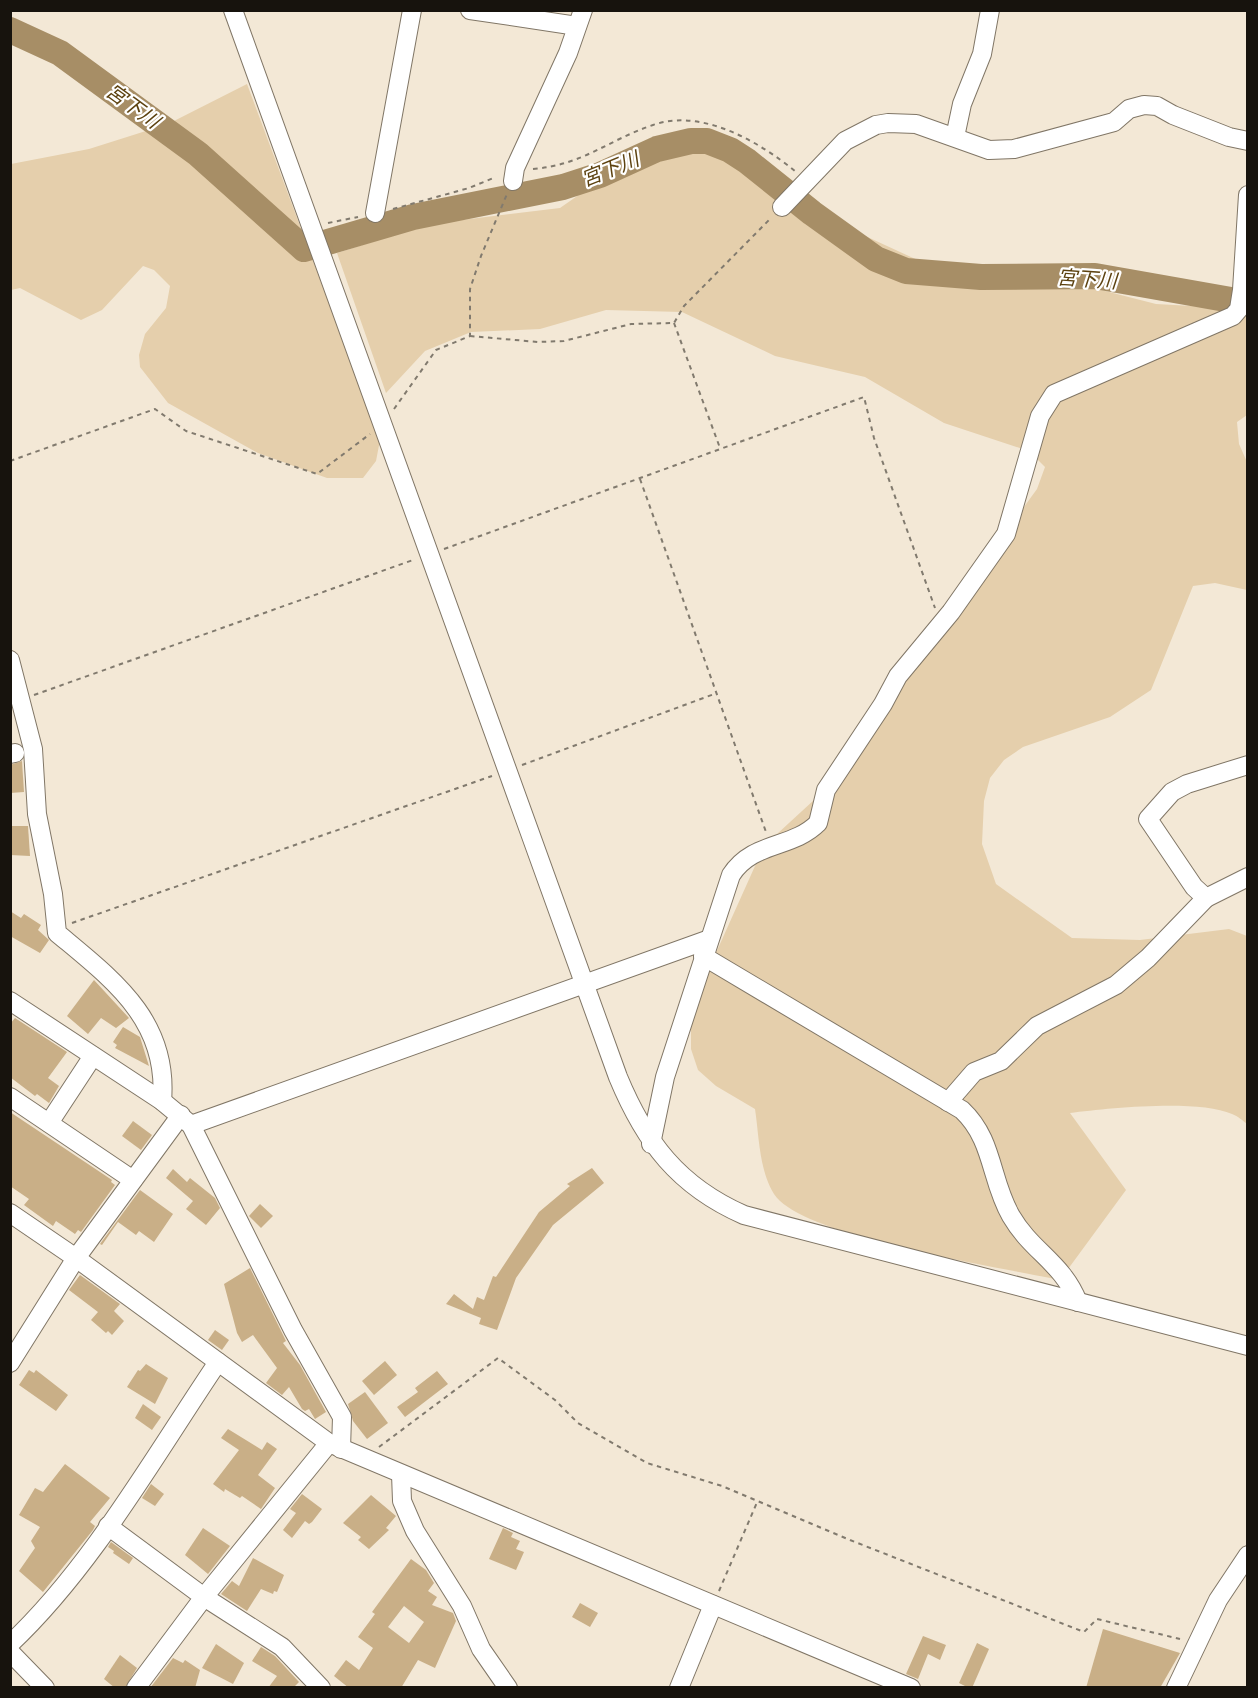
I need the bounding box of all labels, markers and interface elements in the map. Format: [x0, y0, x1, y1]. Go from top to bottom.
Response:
water label: 宮下川 [102, 79, 166, 135]
water label: 宮下川 [578, 146, 644, 191]
water label: 宮下川 [1056, 265, 1120, 293]

